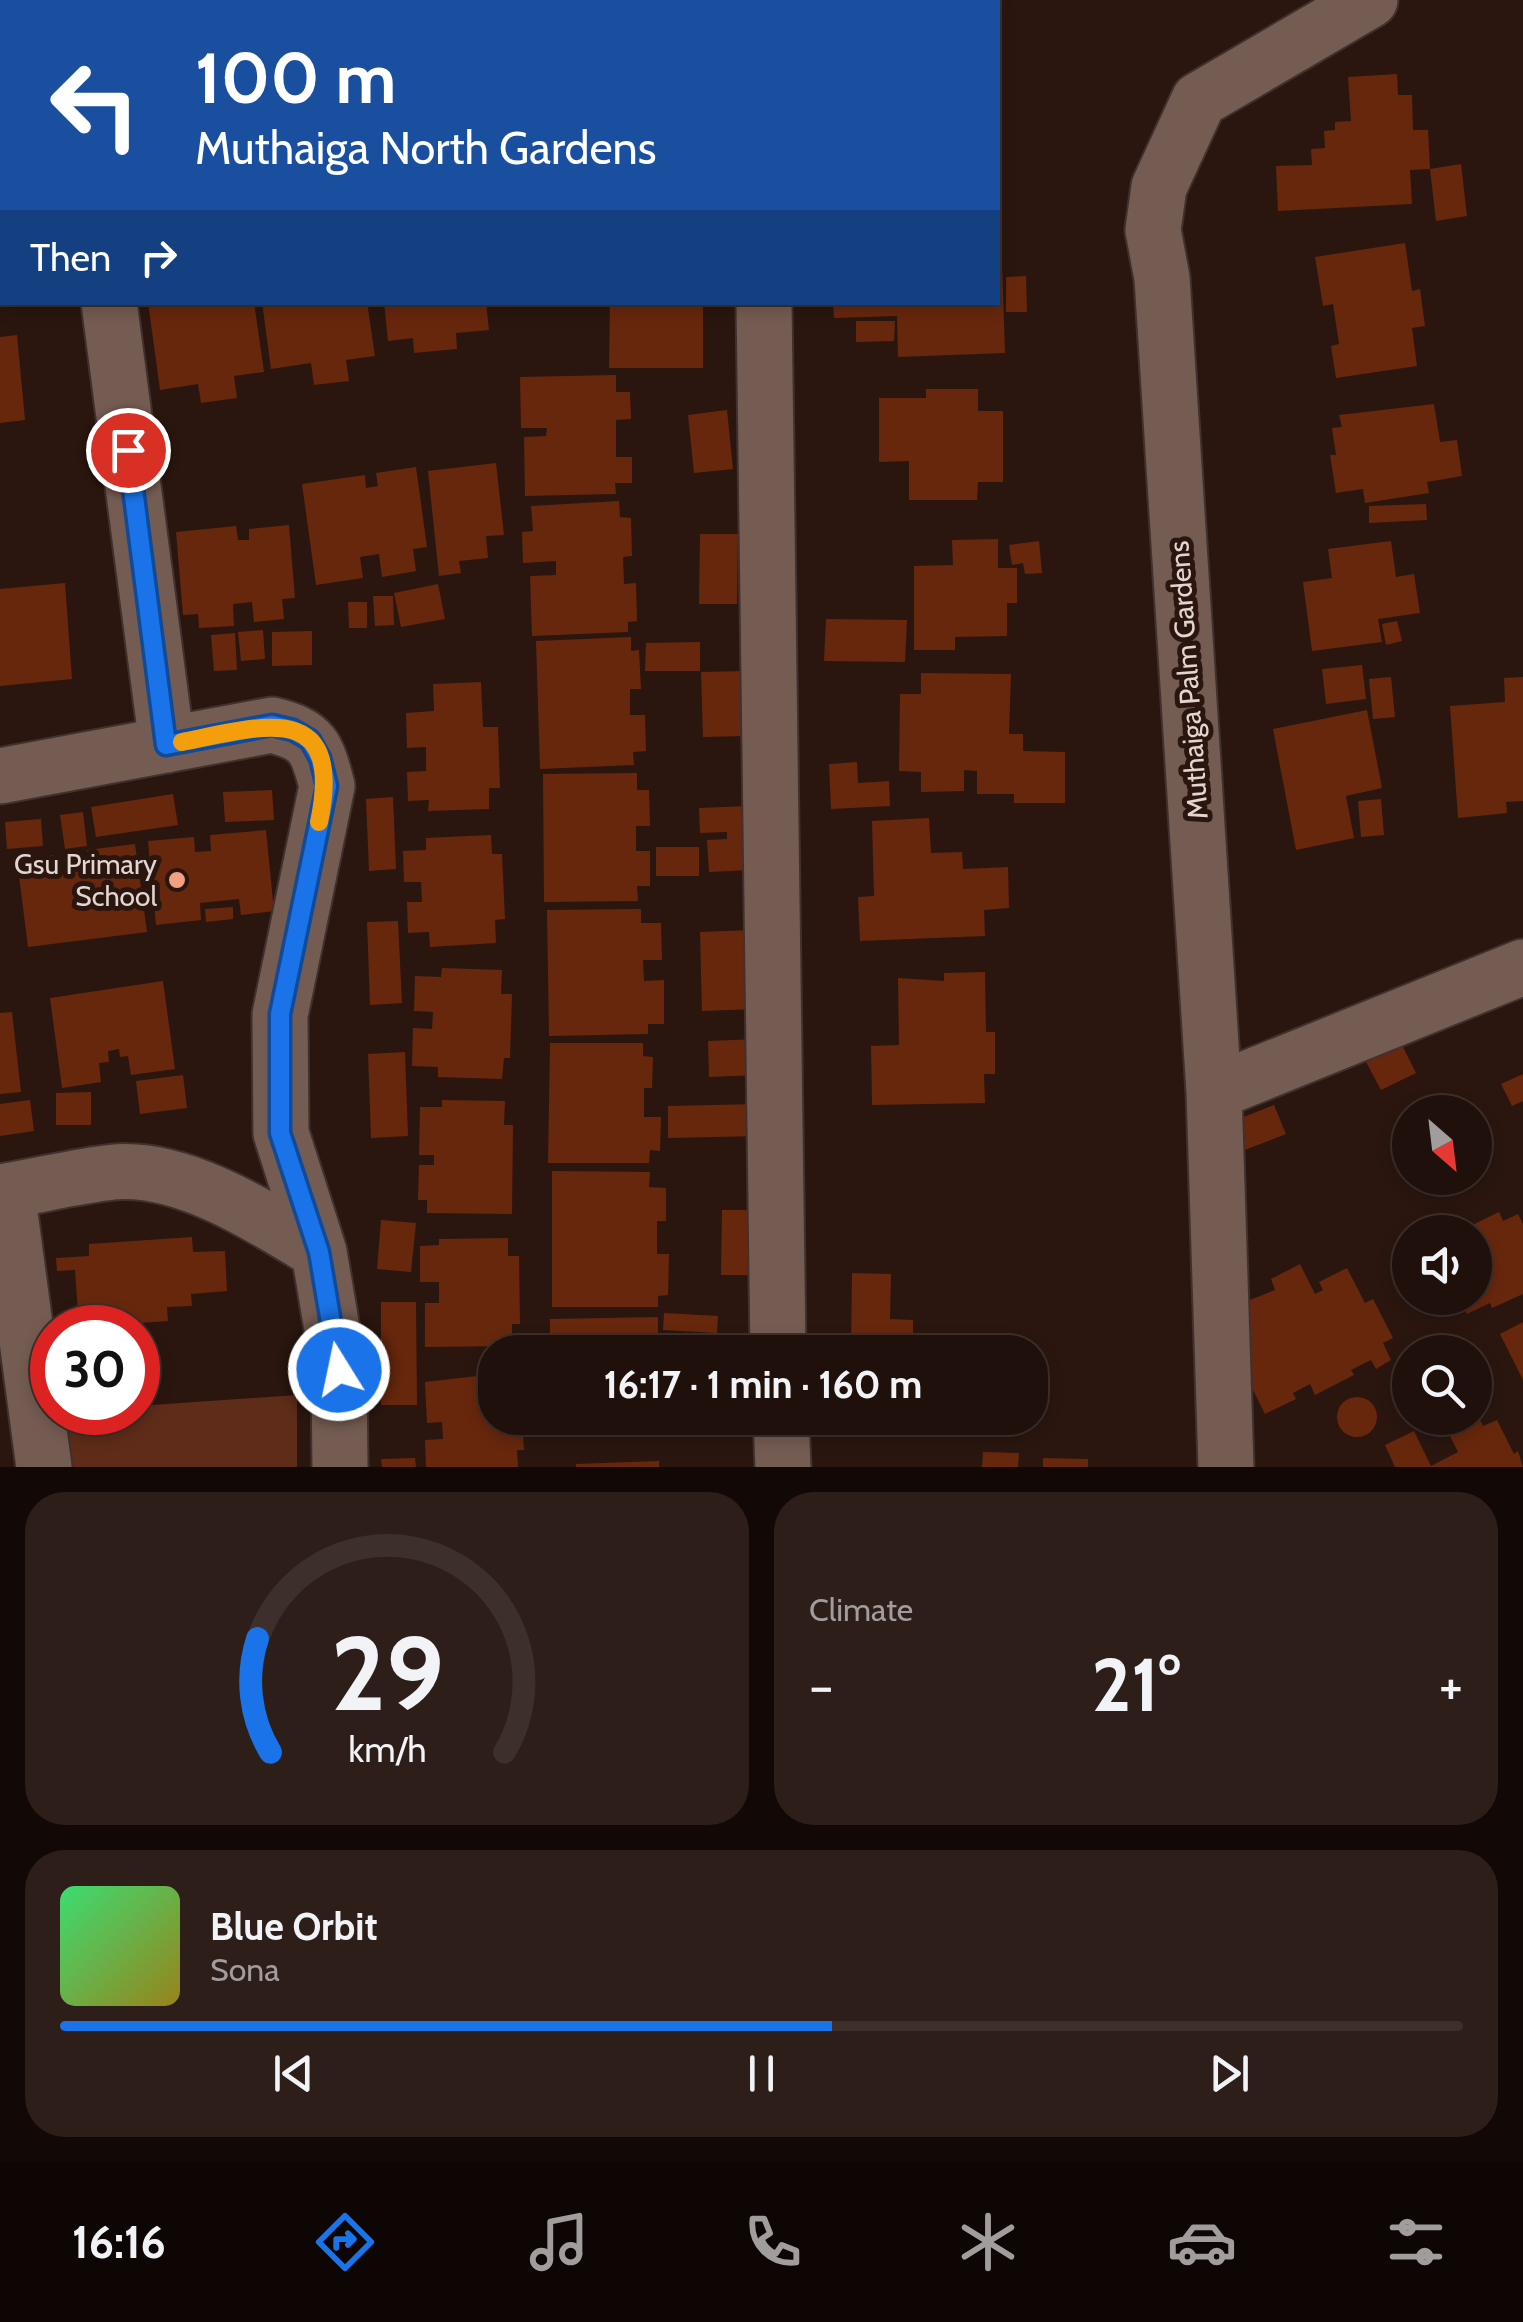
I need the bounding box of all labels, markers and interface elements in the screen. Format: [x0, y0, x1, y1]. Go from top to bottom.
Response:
text: 100 m [195, 35, 396, 121]
icon: left [30, 40, 160, 170]
text: Muthaiga North Gardens [195, 121, 656, 175]
icon: right [131, 230, 186, 285]
text: Then [30, 234, 111, 281]
pin [86, 408, 171, 493]
icon: arrive [101, 423, 156, 478]
street label: Muthaiga Palm Gardens [1161, 540, 1215, 820]
place label: Gsu Primary School [14, 847, 157, 913]
marker: Gsu Primary School [166, 869, 188, 891]
north arrow [1392, 1095, 1492, 1195]
map controls [1392, 1095, 1492, 1435]
button: sound [1392, 1215, 1492, 1315]
speed limit sign: 30 [30, 1305, 160, 1435]
position arrow [287, 1318, 391, 1422]
button: search [1392, 1335, 1492, 1435]
text: 16:17 · 1 min · 160 m [604, 1361, 922, 1408]
text: Climate [809, 1590, 913, 1629]
text: 29 [330, 1610, 444, 1736]
text: 21° [1091, 1639, 1181, 1730]
text: − [809, 1652, 833, 1719]
text: + [1439, 1652, 1463, 1719]
text: km/h [348, 1728, 426, 1771]
text: Blue Orbit [210, 1903, 378, 1950]
text: Sona [210, 1950, 280, 1989]
icon: previous [266, 2046, 321, 2101]
icon: pause [734, 2046, 789, 2101]
icon: next [1202, 2046, 1257, 2101]
icon: directions [310, 2207, 380, 2277]
icon: music [524, 2207, 594, 2277]
icon: phone [738, 2207, 808, 2277]
icon: climate [953, 2207, 1023, 2277]
icon: car [1167, 2207, 1237, 2277]
icon: filters [1381, 2207, 1451, 2277]
text: 16:16 [72, 2215, 166, 2269]

